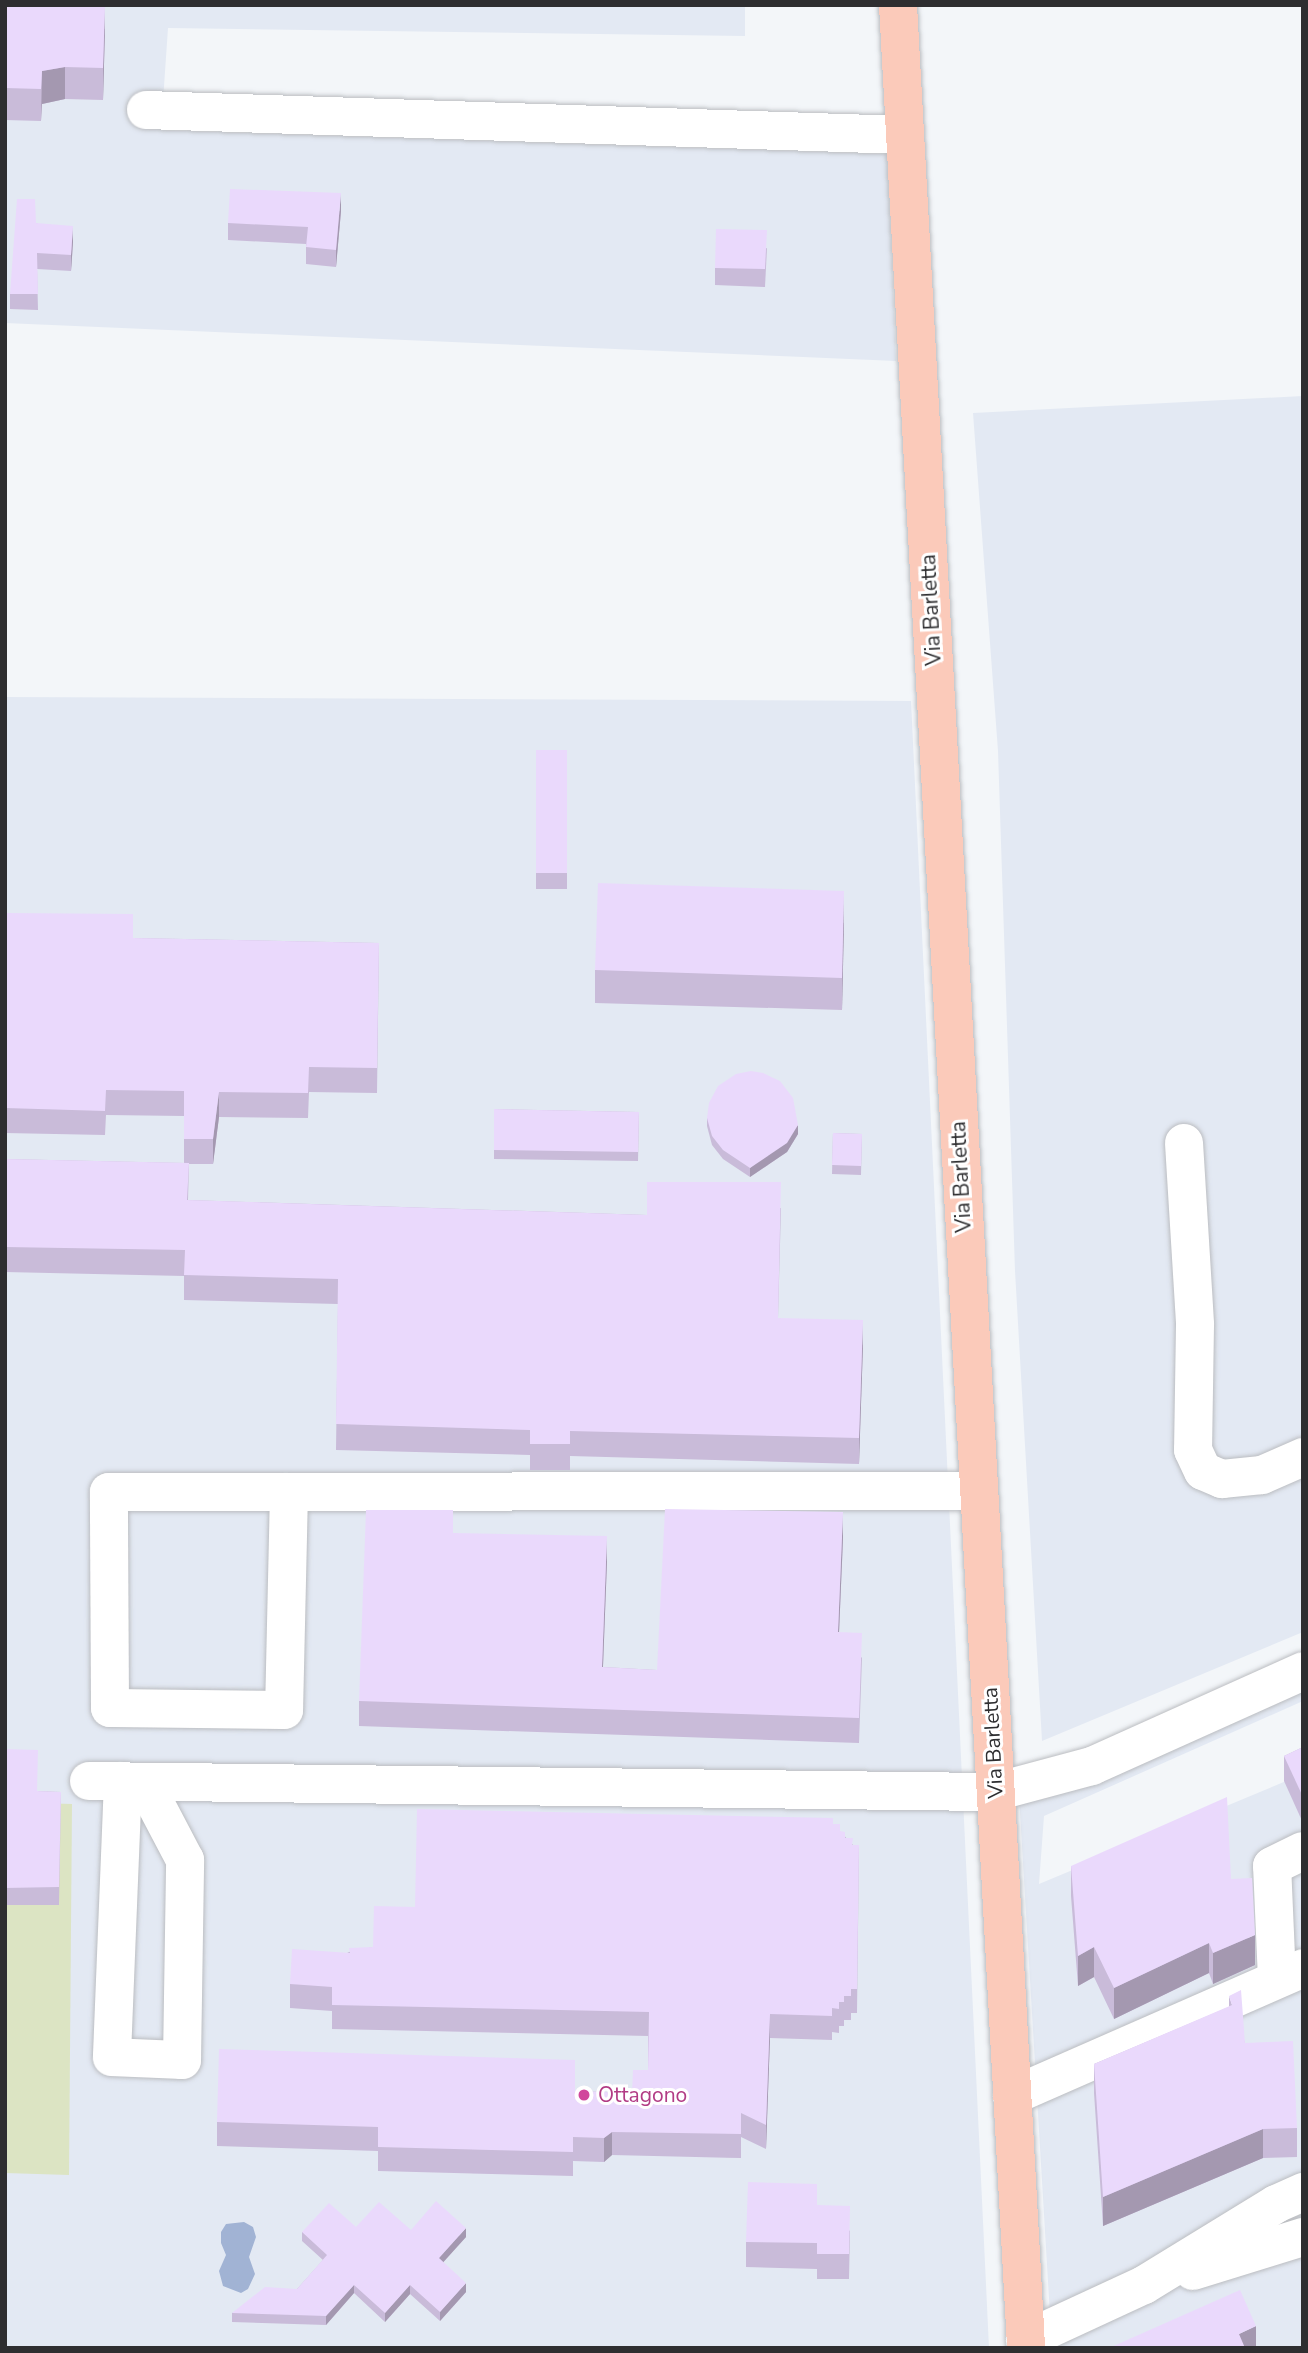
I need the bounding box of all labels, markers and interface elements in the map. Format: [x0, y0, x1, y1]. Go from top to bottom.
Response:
street label: Via Barletta [915, 554, 947, 666]
street label: Via Barletta [945, 1121, 977, 1233]
street label: Via Barletta [977, 1687, 1009, 1799]
place label: Ottagono [598, 2082, 687, 2108]
marker: Ottagono [576, 2087, 592, 2103]

